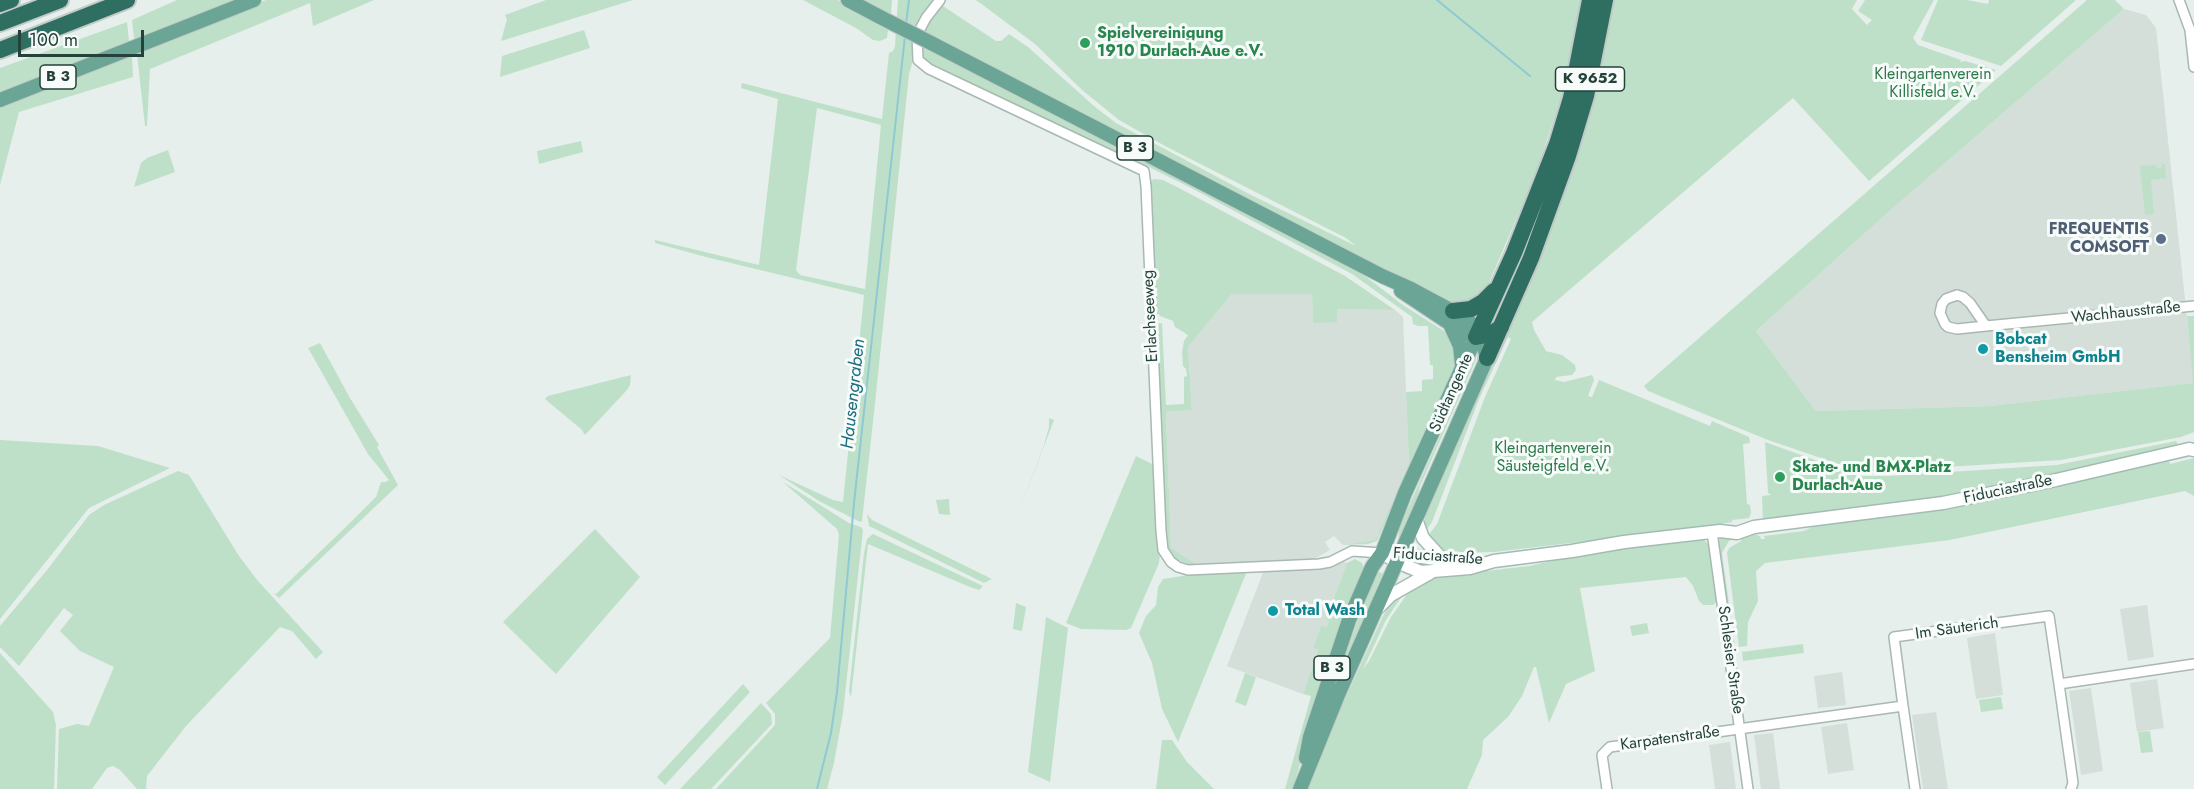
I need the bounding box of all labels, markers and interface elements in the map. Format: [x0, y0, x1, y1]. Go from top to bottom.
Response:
scale bar [21, 18, 147, 56]
place label: Spielvereinigung 1910 Durlach-Aue e.V. [1097, 24, 1264, 62]
text: 100 m [29, 27, 78, 53]
marker: Spielvereinigung 1910 Durlach-Aue e.V. [1078, 36, 1092, 50]
road number: B 3 [40, 65, 76, 89]
park label: Kleingartenverein Killisfeld e.V. [1874, 65, 1992, 103]
road number: K 9652 [1556, 67, 1624, 91]
road number: B 3 [1117, 136, 1153, 160]
place label: FREQUENTIS COMSOFT [2049, 220, 2149, 258]
marker: FREQUENTIS COMSOFT [2154, 232, 2168, 246]
street label: Erlachseeweg [1139, 269, 1163, 363]
street label: Wachhausstraße [2070, 298, 2182, 328]
place label: Bobcat Bensheim GmbH [1995, 330, 2120, 368]
water label: Hausengraben [837, 338, 871, 450]
marker: Bobcat Bensheim GmbH [1976, 342, 1990, 356]
street label: Südtangente [1426, 351, 1478, 435]
park label: Kleingartenverein Säusteigfeld e.V. [1494, 439, 1612, 477]
place label: Skate- und BMX-Platz Durlach-Aue [1792, 458, 1951, 496]
marker: Skate- und BMX-Platz Durlach-Aue [1773, 470, 1787, 484]
street label: Fiduciastraße [1962, 471, 2054, 509]
street label: Fiduciastraße [1392, 544, 1484, 570]
place label: Total Wash [1285, 601, 1365, 621]
marker: Total Wash [1266, 604, 1280, 618]
street label: Schlesier Straße [1713, 605, 1747, 715]
street label: Im Säuterich [1914, 614, 2000, 644]
road number: B 3 [1314, 656, 1350, 680]
street label: Karpatenstraße [1619, 723, 1721, 755]

